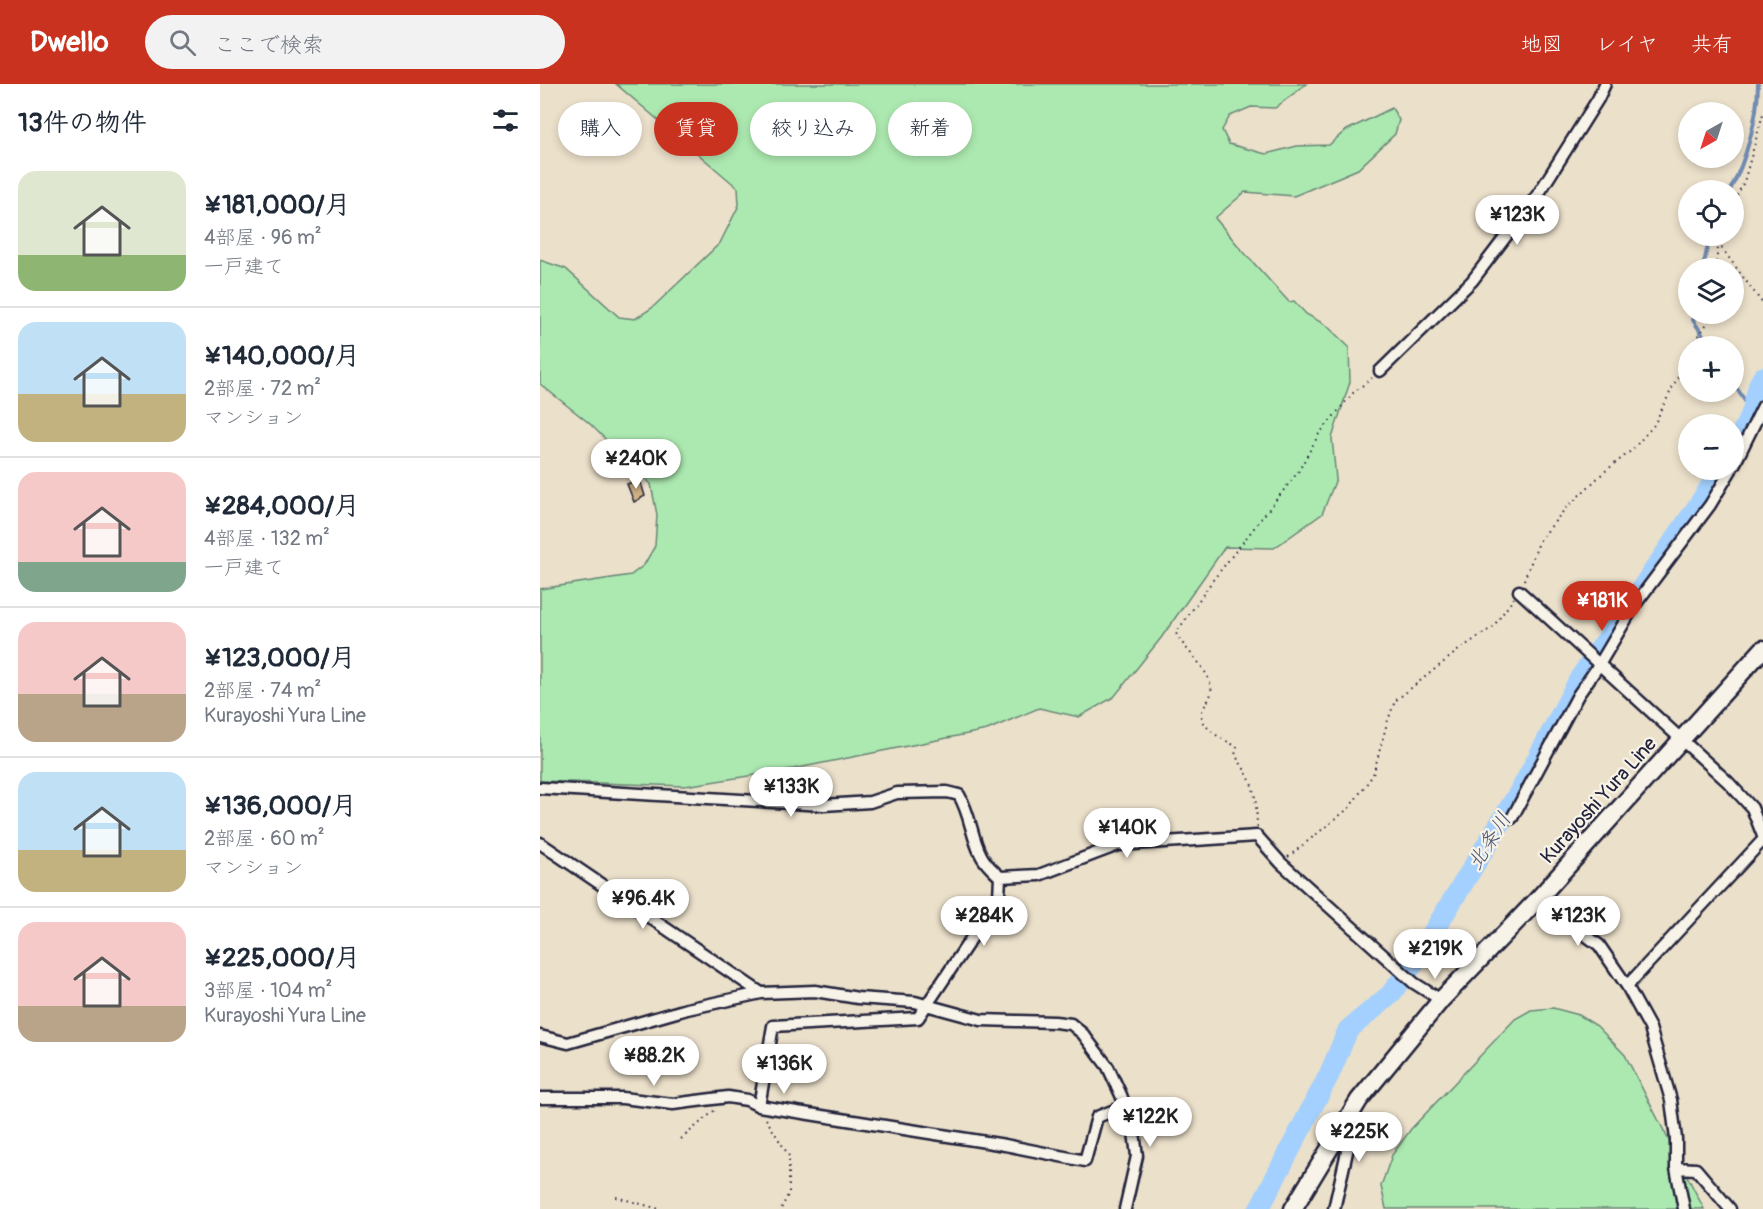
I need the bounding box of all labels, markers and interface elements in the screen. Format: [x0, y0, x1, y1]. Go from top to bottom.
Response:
search box [145, 15, 565, 69]
text: Dwello [30, 25, 109, 60]
icon: search [166, 26, 199, 59]
text: ここで検索 [214, 31, 324, 59]
text: 地図 [1521, 31, 1563, 58]
text: レイヤ [1596, 31, 1658, 58]
text: 共有 [1691, 31, 1733, 58]
chip: 購入 [558, 102, 642, 156]
chip: 賃貸 [654, 102, 738, 156]
chip: 絞り込み [750, 102, 876, 156]
chip: 新着 [888, 102, 972, 156]
north arrow [1678, 102, 1744, 168]
map controls [1678, 102, 1744, 480]
icon: filters [489, 104, 522, 137]
text: 13件の物件 [18, 107, 147, 139]
button: locate [1678, 180, 1744, 246]
text: ¥181,000/月 [204, 189, 351, 221]
icon: home [66, 195, 138, 267]
pin: ¥123K [1475, 195, 1559, 246]
text: ¥123K [1489, 202, 1545, 227]
text: 4部屋 · 96 m² [204, 225, 322, 250]
text: 一戸建て [204, 254, 284, 279]
button: layers [1678, 258, 1744, 324]
button: + [1678, 336, 1744, 402]
text: ¥140,000/月 [204, 340, 360, 372]
icon: home [66, 346, 138, 418]
text: 2部屋 · 72 m² [204, 376, 321, 401]
text: マンション [204, 405, 303, 430]
button: − [1678, 414, 1744, 480]
pin: ¥240K [594, 439, 678, 490]
text: ¥240K [605, 446, 667, 471]
text: ¥284,000/月 [204, 490, 360, 522]
icon: home [66, 496, 138, 568]
text: 4部屋 · 132 m² [204, 526, 330, 551]
text: 一戸建て [204, 555, 284, 580]
pin: ¥181K [1560, 581, 1644, 632]
text: ¥181K [1576, 588, 1628, 613]
text: ¥123,000/月 [204, 642, 356, 674]
icon: home [66, 646, 138, 718]
text: 2部屋 · 74 m² [204, 678, 321, 703]
text: Kurayoshi Yura Line [204, 703, 366, 728]
street label: Kurayoshi Yura Line [1535, 732, 1662, 869]
pin: ¥133K [749, 767, 833, 818]
text: ¥133K [763, 774, 819, 799]
text: ¥136,000/月 [204, 790, 357, 822]
icon: home [66, 796, 138, 868]
water label: 北条川 [1461, 807, 1518, 875]
pin: ¥140K [1085, 808, 1169, 859]
text: ¥140K [1097, 815, 1157, 840]
text: 2部屋 · 60 m² [204, 826, 325, 851]
text: マンション [204, 855, 303, 880]
pin: ¥96.4K [594, 879, 692, 930]
text: ¥96.4K [611, 886, 675, 911]
pin: ¥284K [942, 896, 1026, 947]
pin: ¥123K [1536, 896, 1620, 947]
text: ¥284K [955, 903, 1013, 928]
text: ¥123K [1550, 903, 1606, 928]
pin: ¥219K [1393, 929, 1477, 980]
text: ¥219K [1407, 936, 1463, 961]
text: ¥225,000/月 [204, 942, 360, 974]
icon: home [66, 946, 138, 1018]
text: 3部屋 · 104 m² [204, 978, 332, 1003]
text: Kurayoshi Yura Line [204, 1003, 366, 1028]
pin: ¥88.2K [605, 1036, 703, 1087]
text: ¥88.2K [623, 1043, 685, 1068]
pin: ¥136K [742, 1044, 826, 1095]
text: ¥136K [756, 1051, 812, 1076]
pin: ¥122K [1108, 1097, 1192, 1148]
text: ¥122K [1122, 1104, 1178, 1129]
pin: ¥225K [1317, 1112, 1401, 1163]
text: ¥225K [1329, 1119, 1389, 1144]

